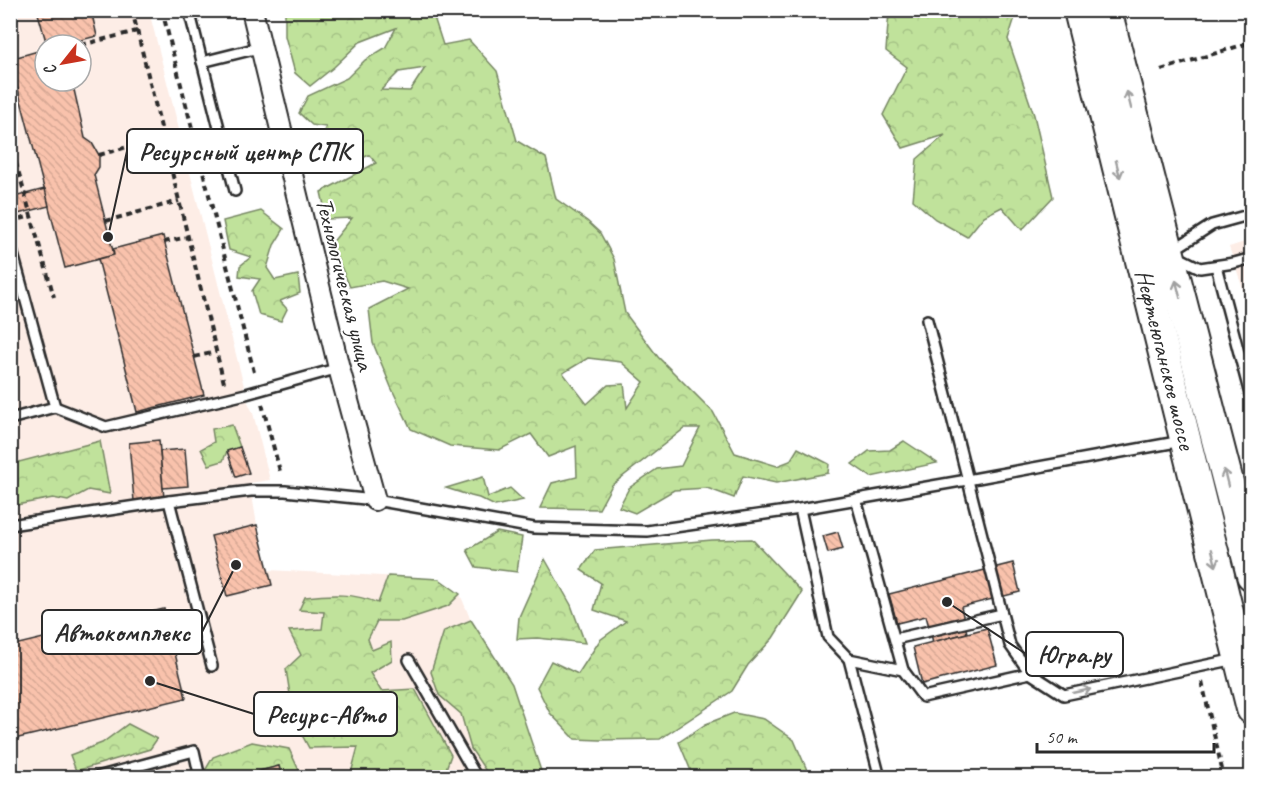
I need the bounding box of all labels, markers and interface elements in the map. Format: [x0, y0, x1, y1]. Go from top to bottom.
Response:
north arrow [33, 33, 93, 93]
text: С [39, 60, 62, 79]
one-way arrow [1123, 91, 1135, 110]
callout: Ресурсный центр СПК [127, 129, 363, 173]
text: Ресурсный центр СПК [139, 135, 355, 168]
one-way arrow [1112, 159, 1124, 178]
street label: Технологическая улица [309, 195, 381, 375]
street label: Нефтеюганское шоссе [1129, 267, 1203, 455]
one-way arrow [1171, 280, 1183, 299]
one-way arrow [1220, 469, 1232, 488]
one-way arrow [1208, 548, 1220, 567]
callout: Автокомплекс [42, 610, 202, 654]
text: Автокомплекс [54, 616, 191, 649]
callout: Югра.ру [1026, 632, 1123, 676]
text: Югра.ру [1038, 638, 1113, 671]
one-way arrow [1072, 685, 1091, 696]
callout: Ресурс-Авто [254, 692, 397, 736]
text: Ресурс-Авто [267, 698, 387, 731]
scale bar [1037, 716, 1214, 754]
text: 50 m [1046, 726, 1079, 748]

